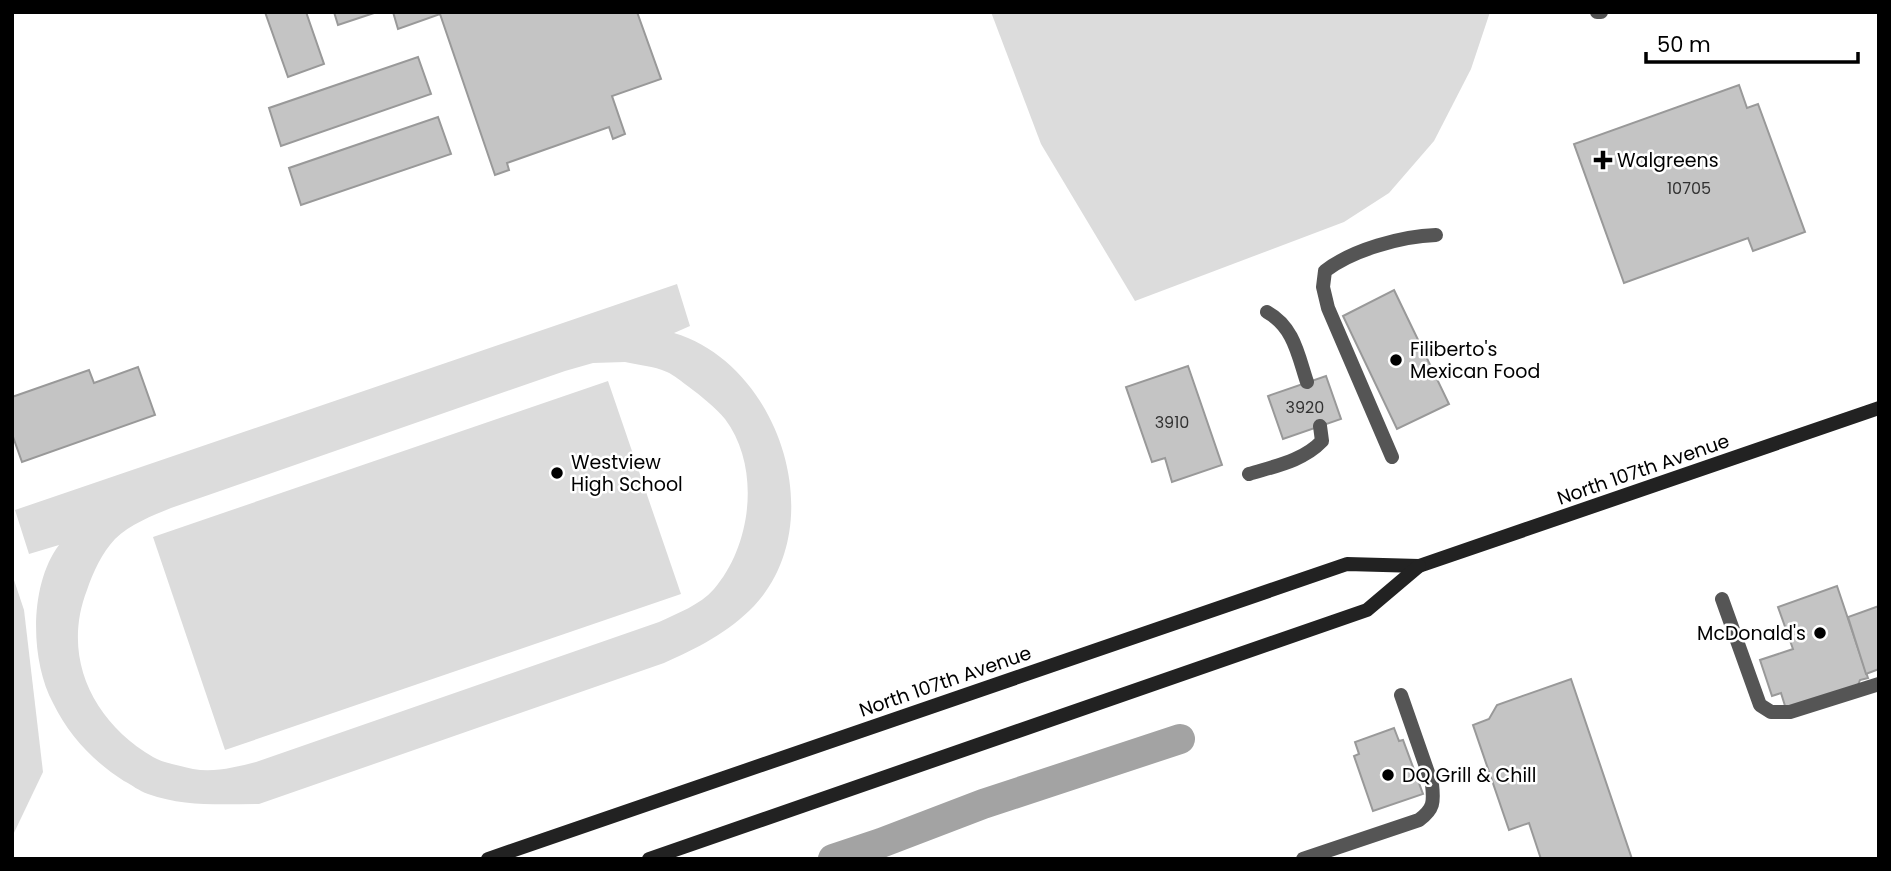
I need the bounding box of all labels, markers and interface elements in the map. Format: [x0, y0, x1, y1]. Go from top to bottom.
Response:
scale bar [1646, 21, 1858, 65]
text: 50 m [1657, 30, 1711, 59]
place label: Walgreens [1617, 147, 1719, 174]
marker: Walgreens [1595, 152, 1611, 168]
house number: 10705 [1667, 177, 1711, 200]
place label: Filiberto's Mexican Food [1410, 336, 1540, 385]
marker: Filiberto's Mexican Food [1388, 352, 1404, 368]
house number: 3920 [1286, 396, 1324, 419]
house number: 3910 [1155, 411, 1189, 434]
street label: North 107th Avenue [1553, 427, 1733, 512]
place label: Westview High School [571, 449, 683, 498]
marker: Westview High School [549, 465, 565, 481]
place label: McDonald's [1697, 620, 1806, 647]
marker: McDonald's [1812, 625, 1828, 641]
street label: North 107th Avenue [855, 639, 1035, 724]
place label: DQ Grill & Chill [1402, 762, 1536, 789]
marker: DQ Grill & Chill [1380, 767, 1396, 783]

